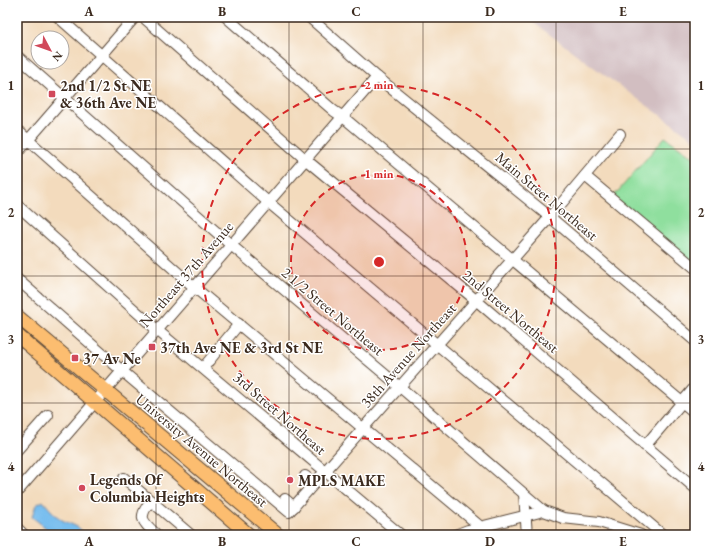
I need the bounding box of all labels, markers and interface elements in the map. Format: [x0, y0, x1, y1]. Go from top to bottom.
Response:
text: A [83, 3, 94, 20]
text: B [218, 3, 226, 20]
text: C [351, 3, 361, 20]
text: D [485, 3, 495, 20]
text: E [619, 3, 627, 20]
north arrow [30, 30, 70, 70]
text: N [49, 49, 66, 65]
place label: 2nd 1/2 St NE & 36th Ave NE [60, 76, 157, 112]
text: 1 [8, 77, 15, 94]
text: 2 min [364, 77, 394, 93]
text: 1 [698, 77, 705, 94]
marker: 2nd 1/2 St NE & 36th Ave NE [47, 89, 57, 99]
street label: Main Street Northeast [492, 148, 602, 245]
text: 1 min [364, 166, 394, 182]
text: 2 [8, 204, 15, 221]
text: 2 [698, 204, 705, 221]
street label: Northeast 37th Avenue [135, 217, 237, 331]
centre of rings [372, 255, 386, 269]
street label: 2 1/2 Street Northeast [278, 263, 388, 359]
street label: 2nd Street Northeast [459, 265, 563, 357]
street label: 38th Avenue Northeast [356, 299, 460, 411]
text: 3 [8, 331, 15, 348]
text: 3 [698, 331, 705, 348]
place label: 37th Ave NE & 3rd St NE [160, 338, 323, 357]
marker: 37th Ave NE & 3rd St NE [147, 342, 157, 352]
place label: 37 Av Ne [83, 349, 141, 368]
marker: 37 Av Ne [70, 353, 80, 363]
street label: 3rd Street Northeast [230, 367, 331, 459]
street label: University Avenue Northeast [132, 389, 272, 511]
text: 4 [8, 458, 15, 475]
text: 4 [698, 458, 705, 475]
place label: Legends Of Columbia Heights [90, 470, 204, 506]
place label: MPLS MAKE [298, 471, 385, 490]
marker: MPLS MAKE [285, 475, 295, 485]
marker: Legends Of Columbia Heights [77, 483, 87, 493]
text: A [83, 533, 94, 550]
text: B [218, 533, 226, 550]
text: C [351, 533, 361, 550]
text: D [485, 533, 495, 550]
text: E [619, 533, 627, 550]

